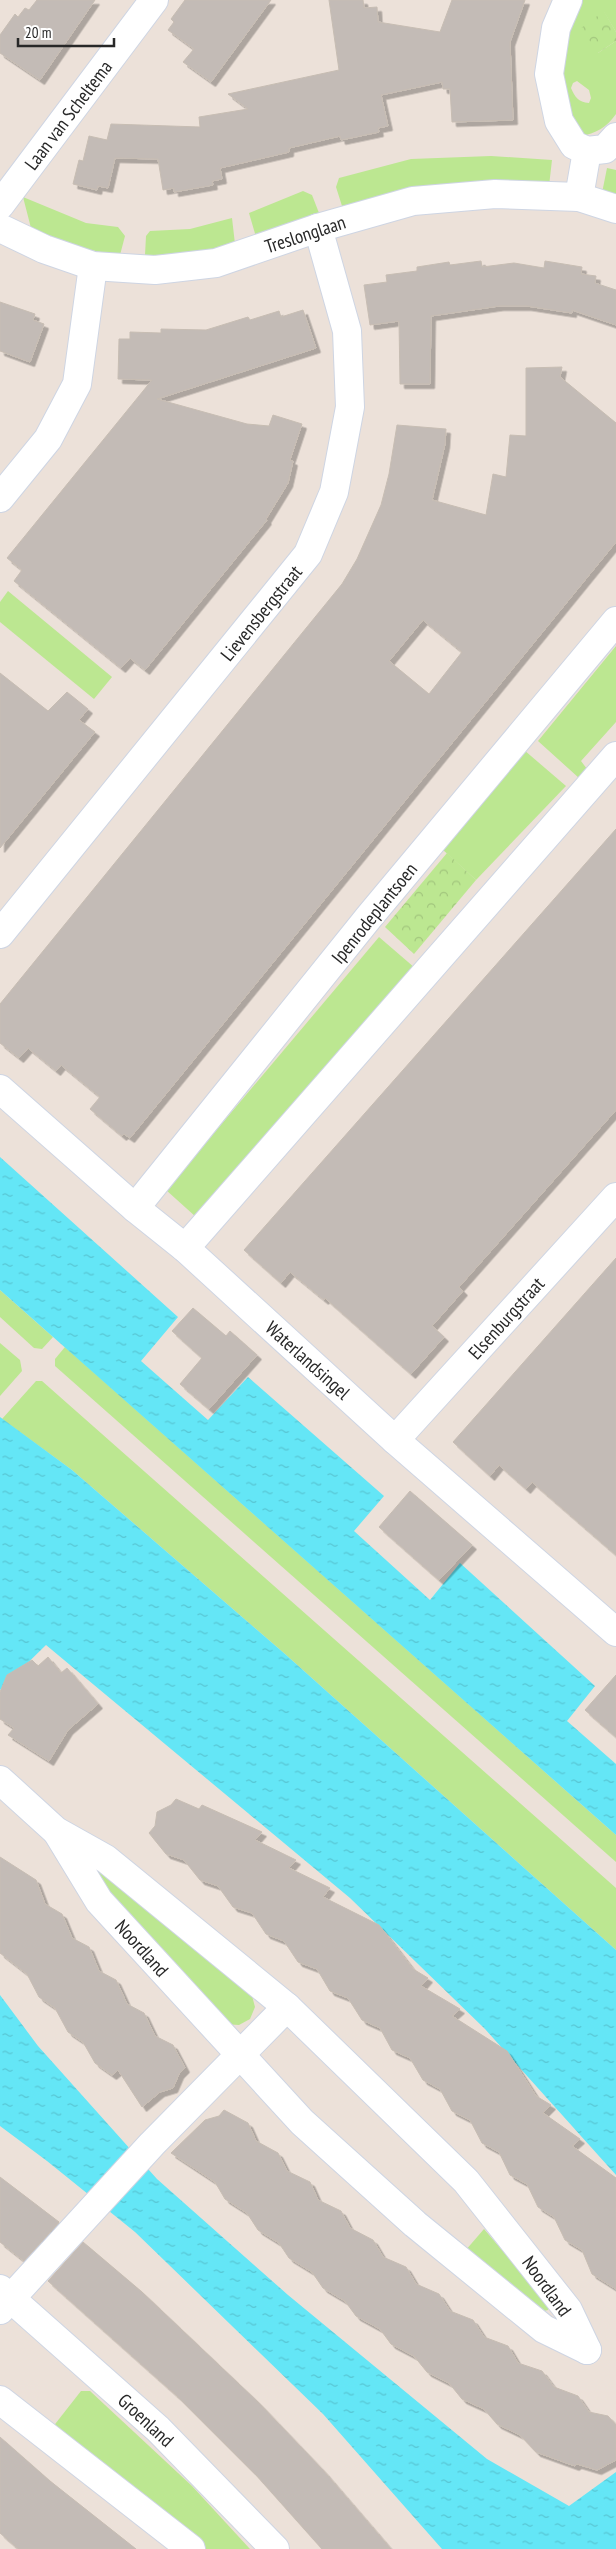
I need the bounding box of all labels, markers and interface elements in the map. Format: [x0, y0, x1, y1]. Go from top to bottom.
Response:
scale bar [18, 15, 114, 47]
text: 20 m [25, 23, 51, 42]
street label: Laan van Scheltema [19, 56, 117, 174]
street label: Treslonglaan [262, 210, 348, 258]
street label: Lievensbergstraat [215, 560, 307, 666]
street label: Ipenrodeplantsoen [326, 858, 422, 968]
street label: Elsenburgstraat [463, 1271, 550, 1364]
street label: Waterlandsingel [261, 1316, 356, 1405]
street label: Noordland [110, 1914, 174, 1982]
street label: Noordland [517, 2251, 577, 2321]
street label: Groenland [113, 2388, 179, 2452]

